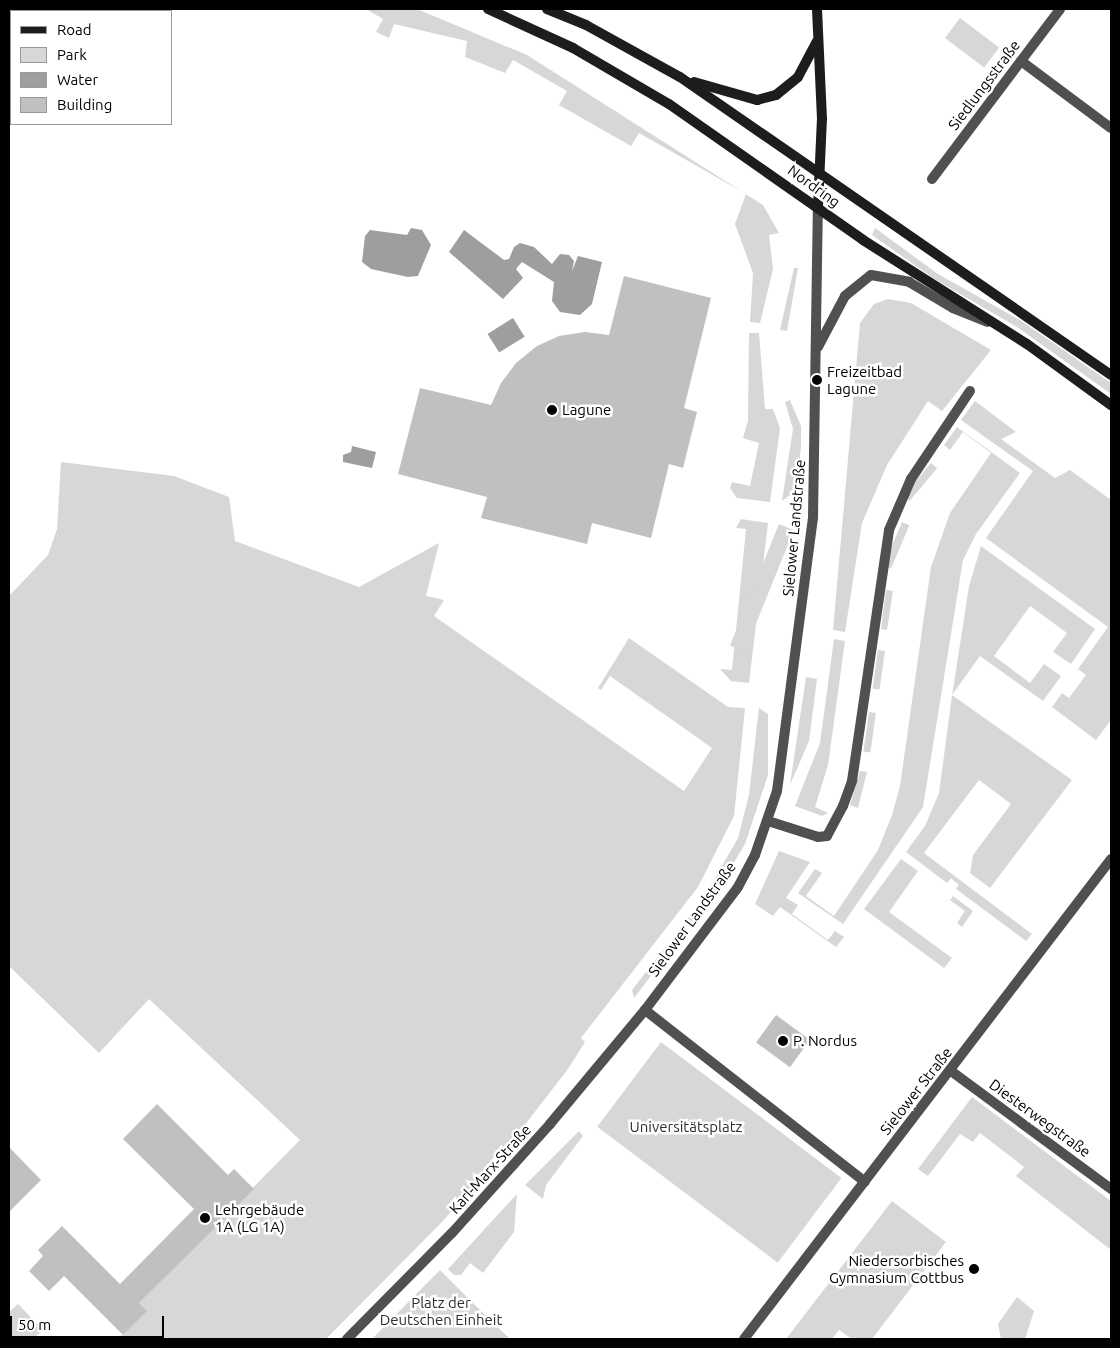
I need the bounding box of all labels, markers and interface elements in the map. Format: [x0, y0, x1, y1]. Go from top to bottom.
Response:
legend [10, 10, 172, 125]
text: Road [57, 21, 92, 38]
street label: Siedlungsstraße [944, 37, 1024, 133]
text: Park [57, 46, 87, 63]
text: Water [57, 71, 98, 88]
text: Building [57, 96, 112, 113]
street label: Nordring [784, 161, 844, 211]
place label: Freizeitbad Lagune [827, 362, 902, 397]
marker: Freizeitbad Lagune [811, 374, 823, 386]
place label: Lagune [562, 401, 611, 419]
marker: Lagune [546, 404, 558, 416]
street label: Sielower Landstraße [779, 459, 809, 597]
street label: Sielower Landstraße [644, 858, 740, 980]
place label: P. Nordus [793, 1032, 857, 1050]
marker: P. Nordus [777, 1035, 789, 1047]
street label: Sielower Straße [876, 1044, 956, 1138]
street label: Diesterwegstraße [986, 1075, 1094, 1161]
park label: Universitätsplatz [629, 1118, 743, 1136]
street label: Karl-Marx-Straße [445, 1121, 535, 1217]
place label: Lehrgebäude 1A (LG 1A) [215, 1200, 304, 1235]
marker: Lehrgebäude 1A (LG 1A) [199, 1212, 211, 1224]
place label: Niedersorbisches Gymnasium Cottbus [829, 1251, 964, 1286]
marker: Niedersorbisches Gymnasium Cottbus [968, 1263, 980, 1275]
park label: Platz der Deutschen Einheit [380, 1293, 502, 1328]
scale bar [12, 1306, 166, 1338]
text: 50 m [18, 1316, 51, 1333]

